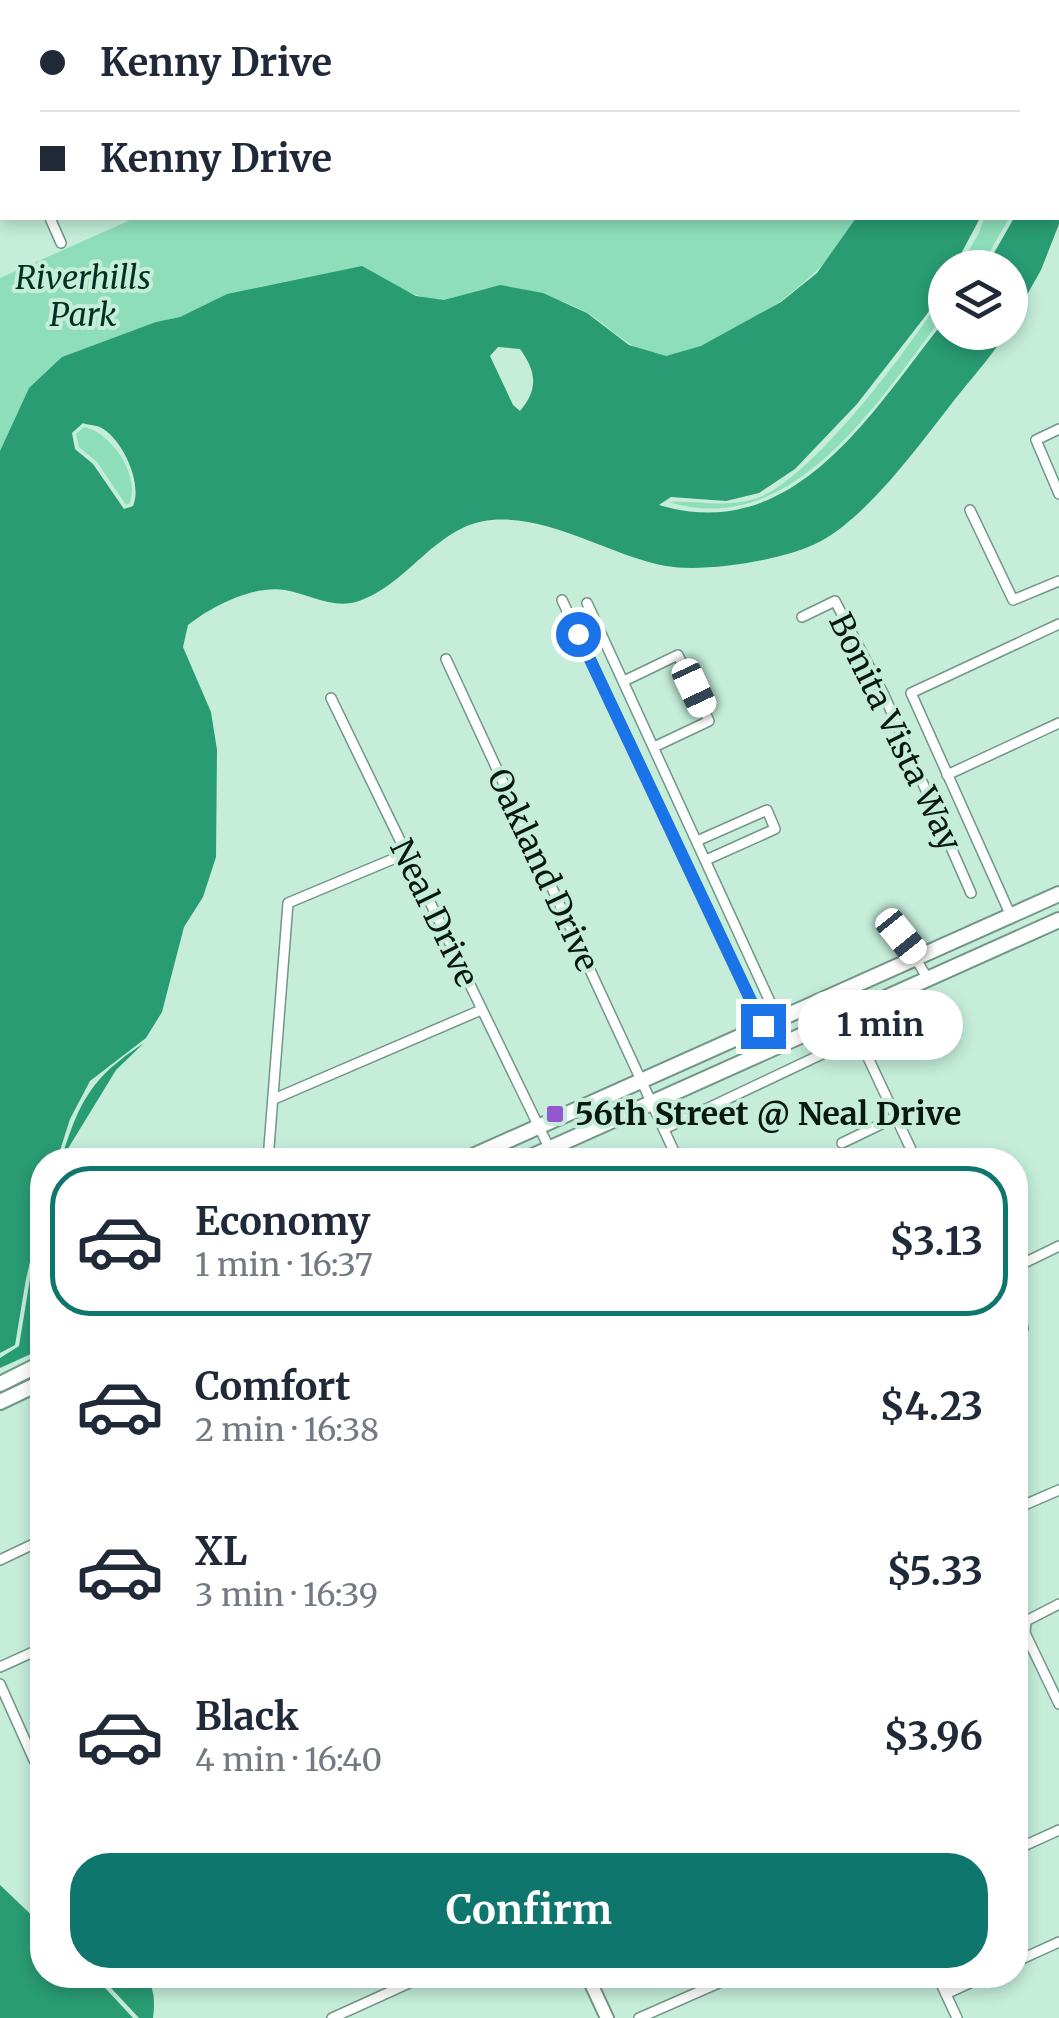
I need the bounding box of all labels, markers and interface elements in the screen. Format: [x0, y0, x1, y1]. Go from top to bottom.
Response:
text: Kenny Drive [100, 39, 332, 86]
text: Kenny Drive [100, 135, 332, 182]
map controls [928, 250, 1028, 350]
button: layers [928, 250, 1028, 350]
park label: Riverhills Park [15, 258, 151, 335]
street label: Bonita Vista Way [820, 606, 970, 858]
route start [556, 612, 601, 657]
car [668, 654, 720, 722]
street label: Oakland Drive [479, 762, 607, 978]
street label: Neal Drive [381, 833, 487, 993]
car [870, 903, 932, 969]
callout: 1 min [798, 991, 963, 1061]
route end [741, 1004, 786, 1049]
text: 1 min [837, 1005, 924, 1045]
place label: 56th Street @ Neal Drive [575, 1094, 961, 1134]
marker: 56th Street @ Neal Drive [544, 1103, 566, 1125]
icon: car [75, 1196, 165, 1286]
text: Economy [195, 1198, 370, 1245]
text: $3.13 [889, 1218, 983, 1265]
text: 1 min · 16:37 [195, 1245, 373, 1285]
icon: car [75, 1361, 165, 1451]
text: Comfort [195, 1363, 351, 1410]
text: $4.23 [880, 1383, 983, 1430]
text: 2 min · 16:38 [195, 1410, 379, 1450]
icon: car [75, 1526, 165, 1616]
text: XL [195, 1528, 247, 1575]
text: $5.33 [886, 1548, 983, 1595]
text: 3 min · 16:39 [195, 1575, 378, 1615]
icon: car [75, 1691, 165, 1781]
text: Black [195, 1693, 299, 1740]
text: $3.96 [883, 1713, 983, 1760]
text: 4 min · 16:40 [195, 1740, 382, 1780]
button: Confirm [70, 1853, 988, 1968]

